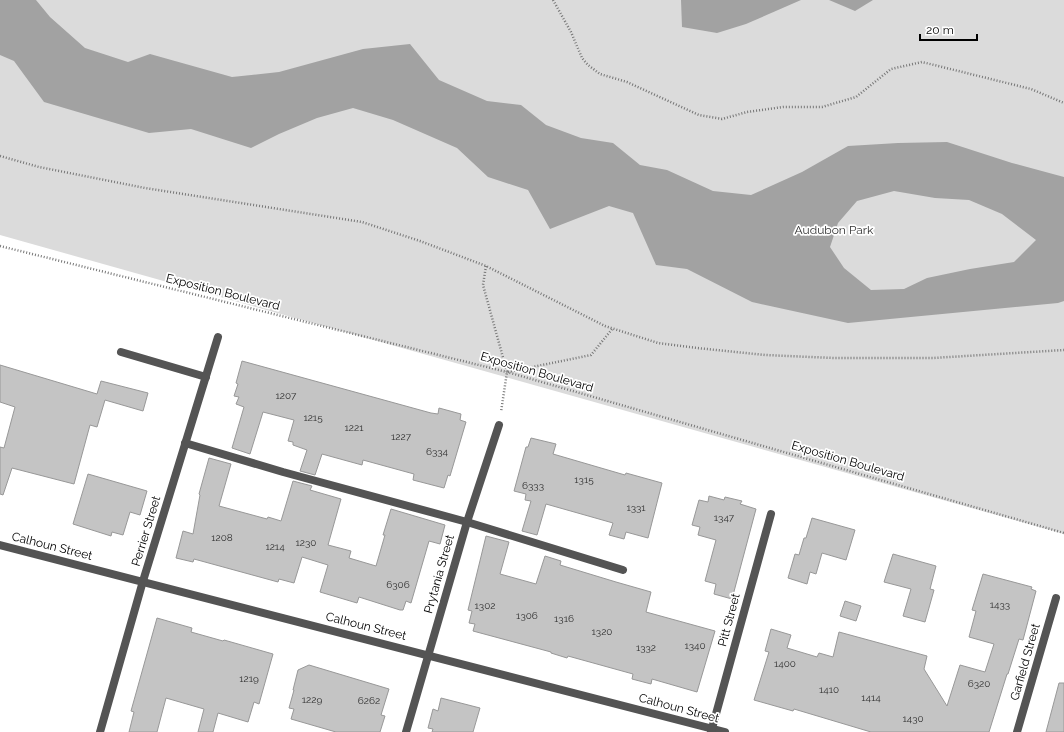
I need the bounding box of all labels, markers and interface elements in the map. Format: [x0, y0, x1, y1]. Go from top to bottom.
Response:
scale bar [920, 16, 977, 42]
text: 20 m [926, 23, 954, 37]
park label: Audubon Park [795, 223, 874, 237]
street label: Exposition Boulevard [165, 271, 281, 313]
street label: Exposition Boulevard [479, 349, 595, 395]
house number: 1207 [276, 390, 297, 401]
house number: 1215 [303, 412, 323, 423]
house number: 1221 [345, 422, 364, 433]
house number: 1227 [391, 431, 412, 442]
street label: Exposition Boulevard [790, 438, 906, 484]
house number: 6334 [426, 446, 449, 457]
house number: 1315 [574, 474, 594, 485]
house number: 6333 [522, 480, 544, 491]
street label: Perrier Street [129, 494, 163, 568]
house number: 1331 [626, 502, 646, 513]
house number: 1347 [714, 512, 735, 523]
street label: Calhoun Street [10, 529, 94, 563]
house number: 1208 [211, 532, 233, 543]
street label: Prytania Street [421, 533, 457, 615]
house number: 1230 [296, 537, 316, 548]
house number: 1214 [265, 541, 285, 552]
house number: 6306 [386, 579, 410, 590]
street label: Pitt Street [715, 592, 743, 648]
house number: 1433 [990, 599, 1010, 610]
house number: 1302 [475, 600, 495, 611]
street label: Calhoun Street [324, 609, 408, 643]
house number: 1306 [516, 610, 538, 621]
house number: 1316 [554, 613, 574, 624]
street label: Garfield Street [1007, 622, 1043, 702]
house number: 1320 [592, 626, 612, 637]
house number: 1340 [684, 640, 706, 651]
house number: 1332 [636, 642, 656, 653]
house number: 1400 [774, 658, 796, 669]
house number: 1219 [239, 673, 259, 684]
house number: 6320 [968, 678, 990, 689]
house number: 1410 [819, 684, 839, 695]
street label: Calhoun Street [637, 691, 721, 725]
house number: 1414 [861, 692, 881, 703]
house number: 1229 [302, 694, 322, 705]
house number: 6262 [358, 695, 380, 706]
house number: 1430 [902, 713, 924, 724]

